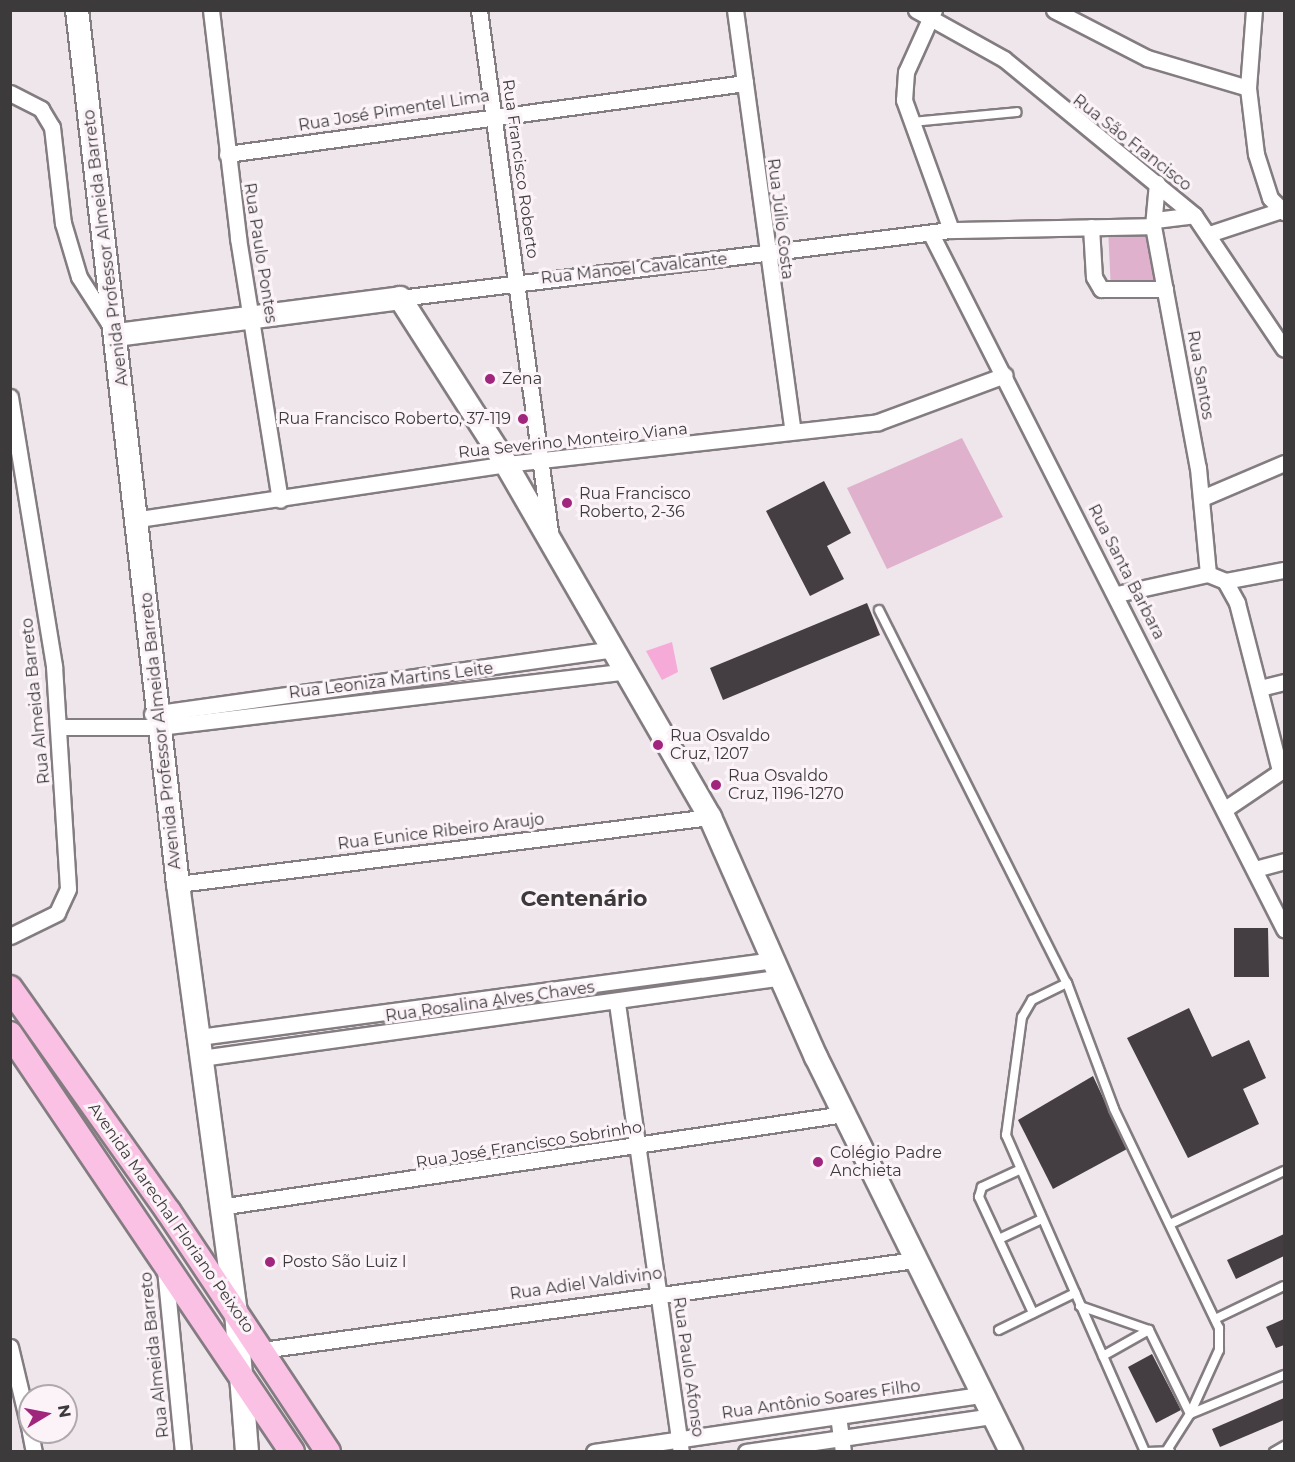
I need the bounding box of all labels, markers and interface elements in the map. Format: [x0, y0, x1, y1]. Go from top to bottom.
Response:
street label: Rua Francisco Roberto [498, 78, 542, 260]
street label: Rua José Pimentel Lima [297, 86, 491, 136]
street label: Rua São Francisco [1069, 91, 1195, 195]
street label: Avenida Professor Almeida Barreto [80, 109, 132, 387]
street label: Rua Júlio Costa [763, 157, 797, 281]
street label: Rua Paulo Pontes [239, 182, 281, 324]
street label: Rua Manoel Cavalcante [540, 250, 728, 288]
street label: Rua Santos [1183, 329, 1217, 421]
place label: Zena [502, 369, 542, 389]
marker: Zena [483, 372, 497, 386]
place label: Rua Francisco Roberto, 37-119 [278, 409, 511, 429]
marker: Rua Francisco Roberto, 37-119 [516, 412, 530, 426]
street label: Rua Severino Monteiro Viana [457, 419, 689, 463]
place label: Rua Francisco Roberto, 2-36 [579, 484, 691, 522]
marker: Rua Francisco Roberto, 2-36 [560, 496, 574, 510]
street label: Rua Santa Barbara [1084, 501, 1168, 643]
street label: Avenida Professor Almeida Barreto [137, 592, 185, 870]
street label: Rua Almeida Barreto [18, 617, 54, 785]
street label: Rua Leoniza Martins Leite [288, 659, 494, 703]
place label: Rua Osvaldo Cruz, 1207 [670, 726, 770, 764]
marker: Rua Osvaldo Cruz, 1207 [651, 738, 665, 752]
place label: Rua Osvaldo Cruz, 1196-1270 [728, 766, 844, 804]
marker: Rua Osvaldo Cruz, 1196-1270 [709, 778, 723, 792]
street label: Rua Eunice Ribeiro Araujo [337, 810, 545, 854]
district label: Centenário [521, 886, 647, 912]
street label: Rua Rosalina Alves Chaves [384, 978, 596, 1026]
street label: Avenida Marechal Floriano Peixoto [84, 1099, 258, 1337]
street label: Rua José Francisco Sobrinho [415, 1118, 643, 1172]
place label: Colégio Padre Anchieta [830, 1143, 942, 1181]
marker: Colégio Padre Anchieta [811, 1155, 825, 1169]
place label: Posto São Luiz I [282, 1252, 407, 1272]
marker: Posto São Luiz I [263, 1255, 277, 1269]
street label: Rua Adiel Valdivino [509, 1264, 663, 1304]
street label: Rua Almeida Barreto [137, 1271, 173, 1439]
street label: Rua Paulo Afonso [669, 1296, 707, 1438]
street label: Rua Antônio Soares Filho [720, 1377, 922, 1423]
north arrow [18, 1384, 78, 1444]
text: N [54, 1403, 75, 1419]

